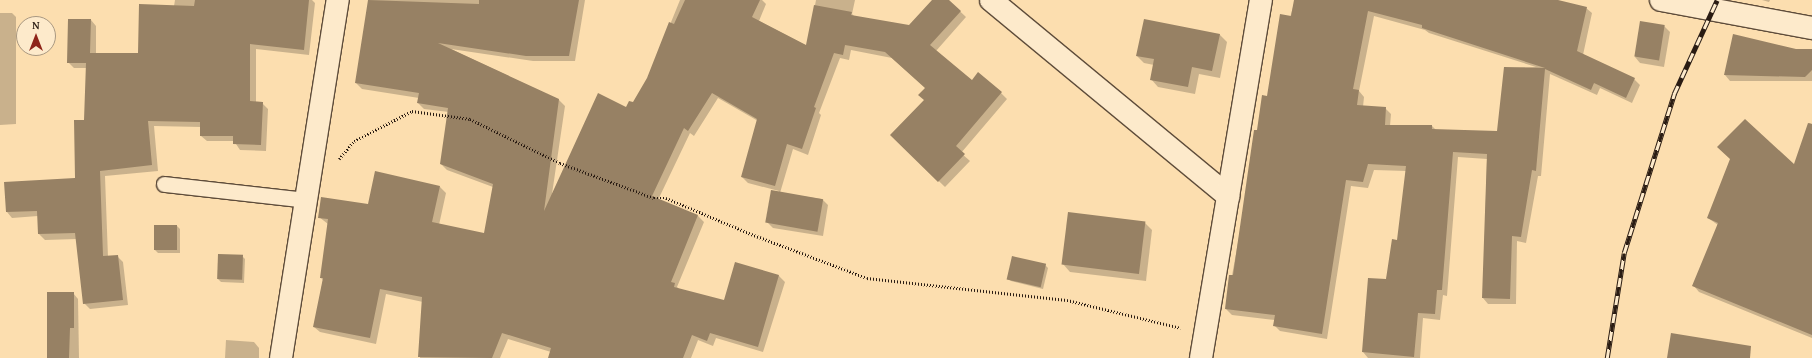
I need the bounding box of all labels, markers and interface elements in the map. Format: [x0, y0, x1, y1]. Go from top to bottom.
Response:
north arrow [16, 16, 56, 56]
text: N [32, 17, 40, 33]

